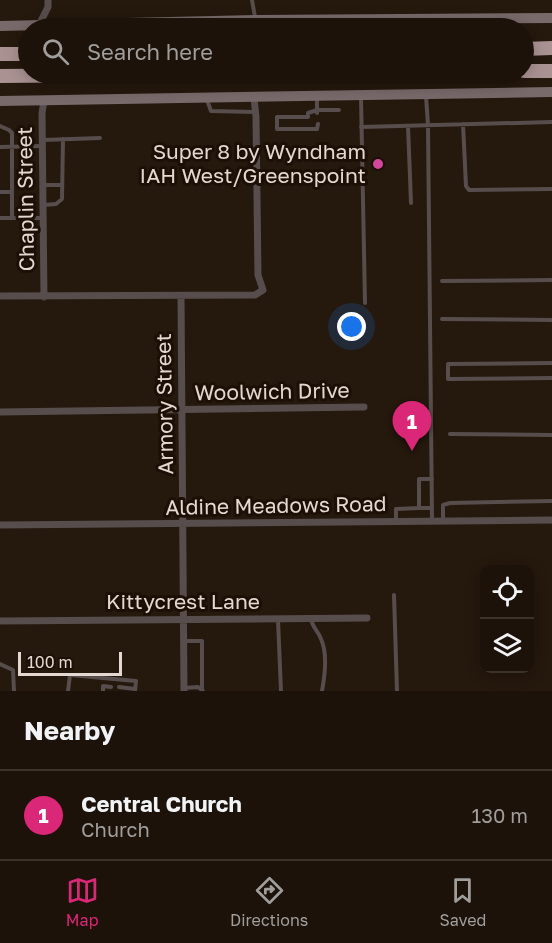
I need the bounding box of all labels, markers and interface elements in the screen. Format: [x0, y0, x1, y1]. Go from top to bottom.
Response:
search box [18, 18, 534, 84]
icon: search [39, 35, 72, 68]
text: Search here [87, 38, 213, 65]
street label: Chaplin Street [11, 126, 39, 272]
place label: Super 8 by Wyndham IAH West/Greenspoint [140, 138, 366, 188]
marker: Super 8 by Wyndham IAH West/Greenspoint [371, 157, 385, 171]
your location [337, 312, 366, 341]
street label: Armory Street [150, 333, 178, 475]
street label: Woolwich Drive [194, 377, 350, 405]
pin: 1 [392, 402, 432, 451]
street label: Aldine Meadows Road [165, 490, 387, 520]
map controls [480, 565, 534, 673]
button: locate [480, 565, 534, 619]
street label: Kittycrest Lane [106, 588, 260, 614]
button: layers [480, 619, 534, 673]
scale bar [18, 649, 122, 676]
text: 100 m [27, 652, 73, 672]
text: Nearby [24, 715, 115, 746]
text: Central Church [81, 790, 242, 817]
text: 1 [38, 803, 49, 827]
text: 130 m [472, 803, 528, 827]
text: Church [81, 817, 150, 841]
tab: Map [66, 874, 99, 930]
tab: Directions [230, 874, 308, 930]
tab: Saved [440, 874, 486, 930]

